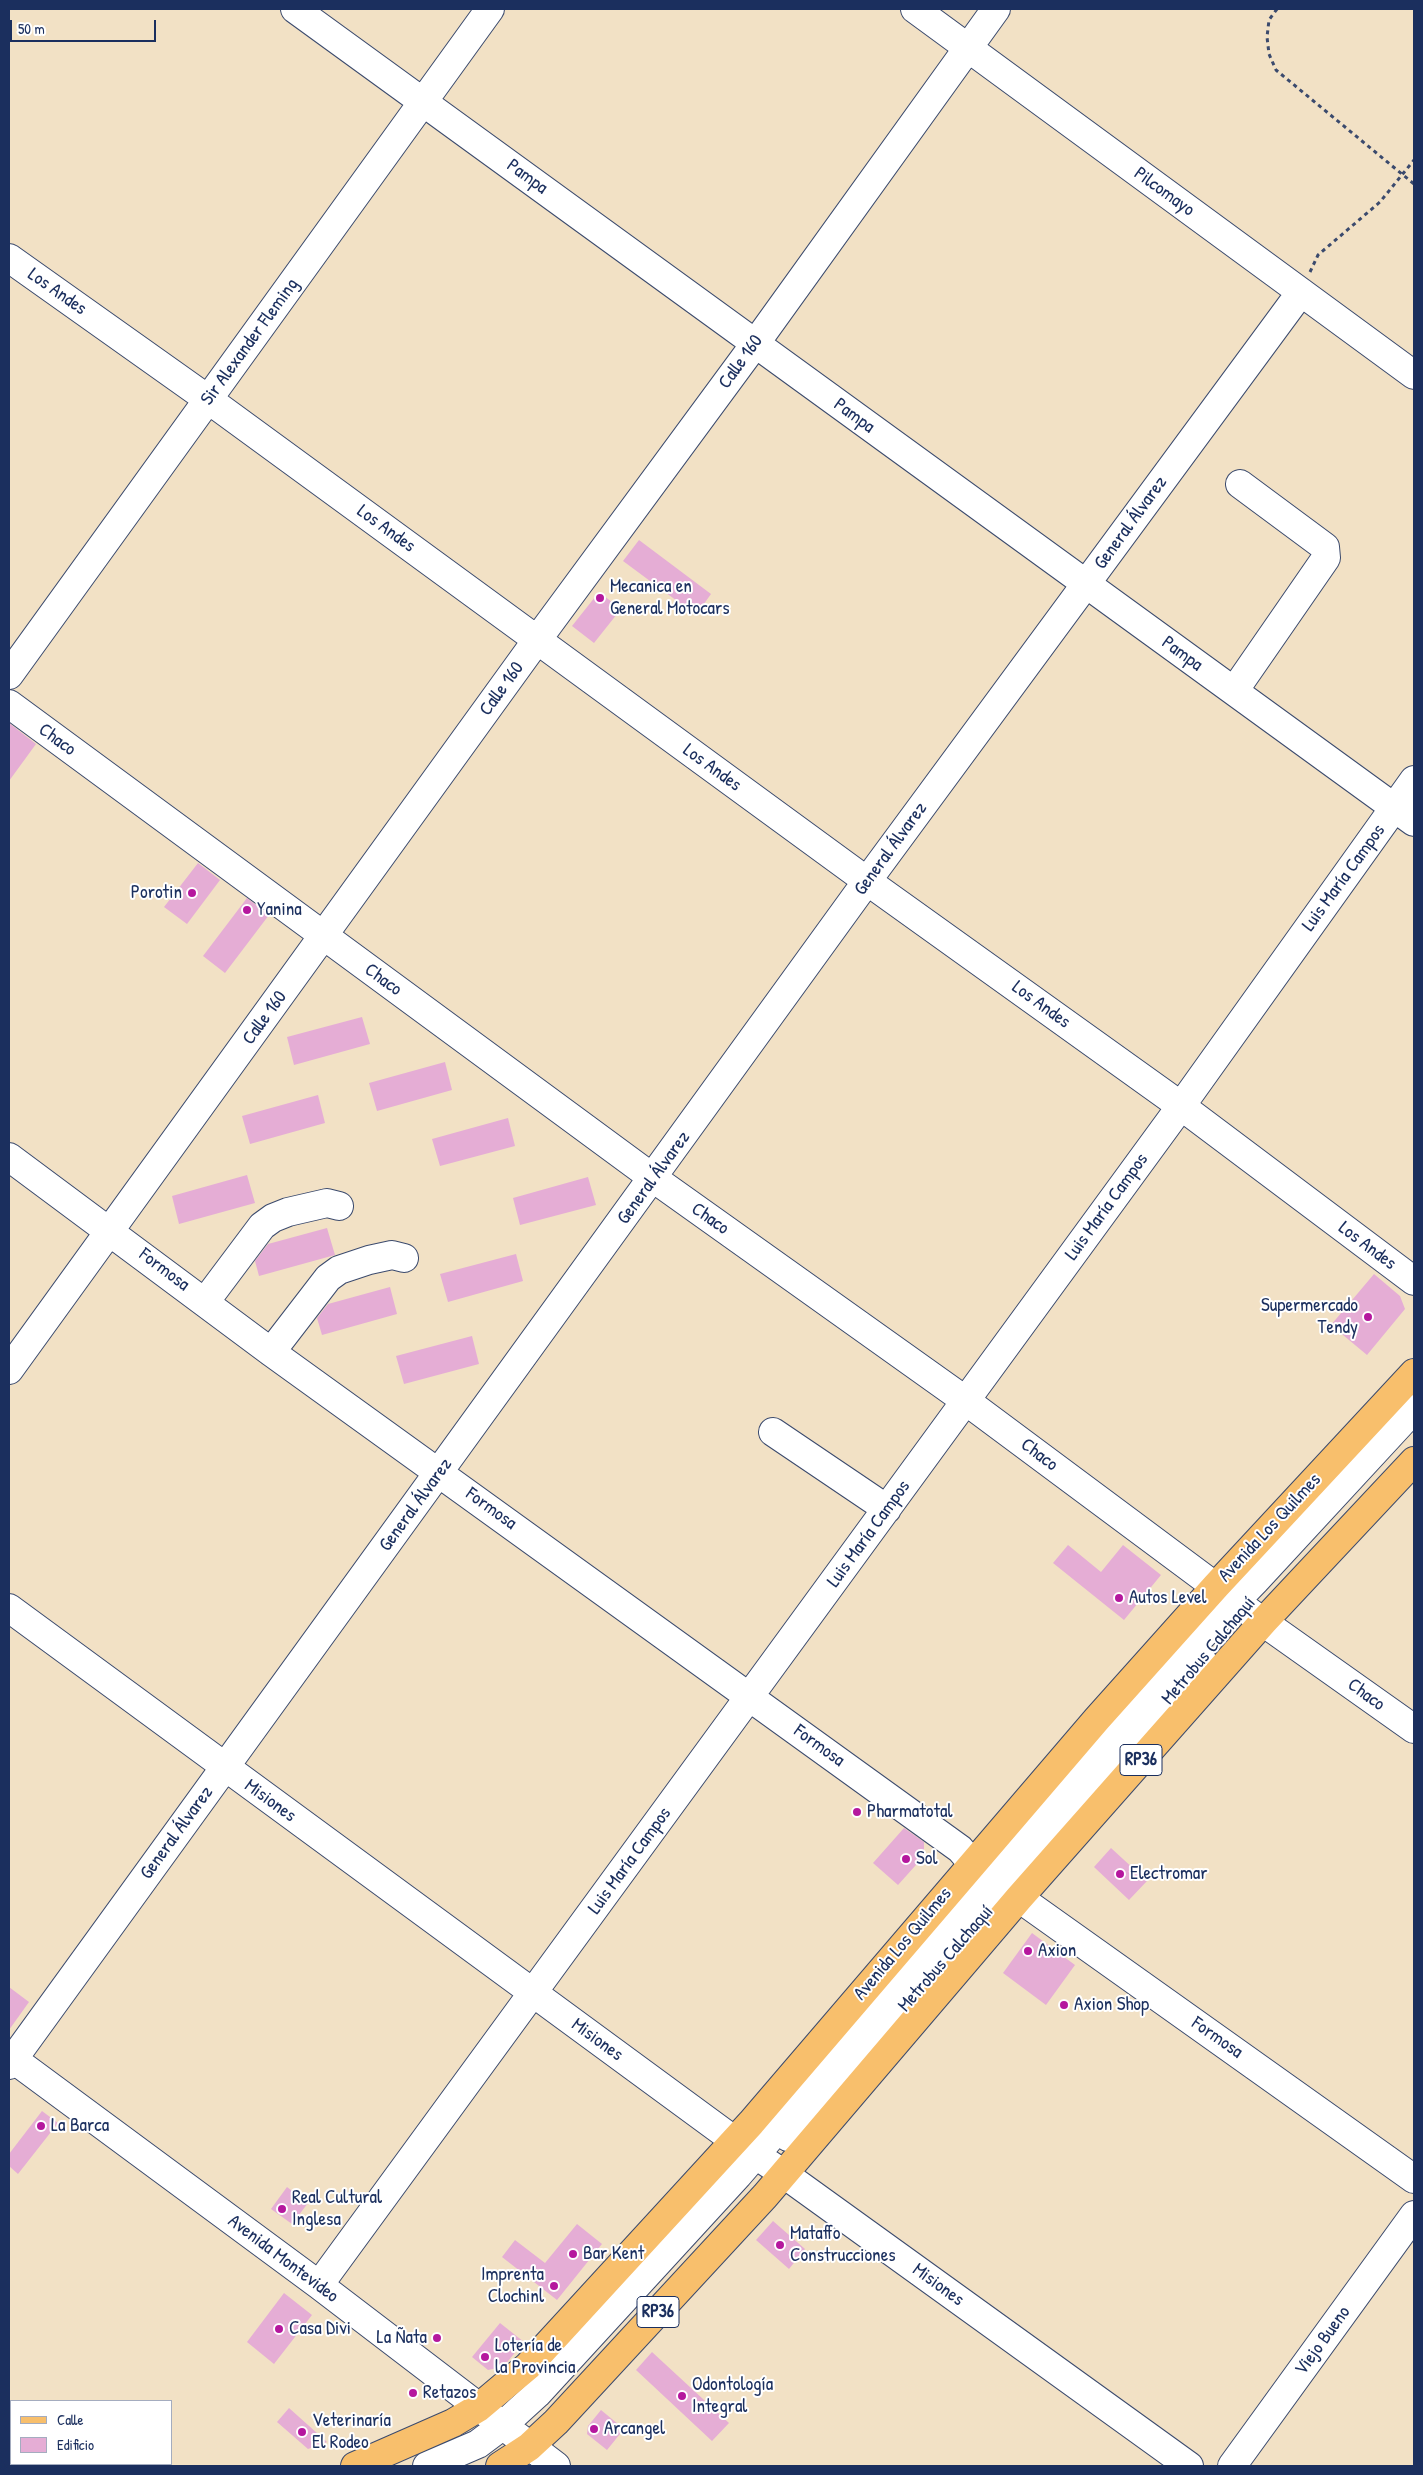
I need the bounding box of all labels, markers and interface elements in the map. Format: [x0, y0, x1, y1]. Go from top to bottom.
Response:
scale bar [12, 10, 159, 42]
text: 50 m [18, 18, 45, 39]
street label: Pampa [502, 155, 552, 199]
street label: Pilcomayo [1129, 162, 1199, 222]
street label: Los Andes [23, 264, 91, 320]
street label: Sir Alexander Fleming [196, 274, 304, 410]
street label: Calle 160 [714, 331, 768, 393]
street label: Pampa [829, 394, 879, 438]
street label: General Álvarez [1090, 472, 1172, 574]
street label: Los Andes [352, 500, 420, 558]
place label: Mecanica en General Motocars [610, 576, 730, 620]
marker: Mecanica en General Motocars [594, 592, 606, 604]
street label: Pampa [1157, 632, 1207, 676]
street label: Calle 160 [475, 658, 529, 720]
street label: Chaco [34, 719, 80, 761]
street label: Los Andes [678, 739, 746, 797]
street label: General Álvarez [850, 798, 932, 900]
street label: Luis María Campos [1298, 820, 1390, 936]
place label: Porotin [131, 882, 182, 904]
marker: Porotin [186, 887, 198, 899]
place label: Yanina [257, 899, 302, 921]
marker: Yanina [241, 904, 253, 916]
street label: Chaco [360, 959, 406, 1001]
street label: Los Andes [1007, 976, 1075, 1034]
street label: Calle 160 [238, 987, 292, 1049]
street label: General Álvarez [613, 1127, 695, 1229]
street label: Luis María Campos [1061, 1149, 1153, 1265]
street label: Chaco [687, 1198, 733, 1240]
street label: Los Andes [1334, 1217, 1400, 1275]
street label: Formosa [134, 1244, 194, 1296]
place label: Supermercado Tendy [1261, 1295, 1358, 1339]
marker: Supermercado Tendy [1362, 1311, 1374, 1323]
street label: Chaco [1016, 1434, 1062, 1476]
street label: General Álvarez [375, 1454, 457, 1556]
street label: Avenida Los Quilmes [1214, 1469, 1326, 1587]
street label: Luis María Campos [823, 1476, 915, 1592]
street label: Formosa [461, 1483, 521, 1535]
place label: Autos Level [1129, 1587, 1207, 1609]
marker: Autos Level [1113, 1592, 1125, 1604]
street label: Metrobus Calchaquí [1157, 1592, 1261, 1710]
street label: Chaco [1343, 1674, 1389, 1716]
street label: Formosa [789, 1720, 849, 1772]
road number: RP36 [1120, 1744, 1162, 1776]
street label: Misiones [240, 1775, 300, 1827]
street label: General Álvarez [136, 1782, 218, 1884]
place label: Pharmatotal [867, 1801, 952, 1823]
street label: Luis María Campos [584, 1803, 676, 1919]
marker: Pharmatotal [851, 1806, 863, 1818]
place label: Sol [916, 1848, 937, 1870]
marker: Sol [900, 1853, 912, 1865]
place label: Electromar [1130, 1863, 1208, 1885]
marker: Electromar [1114, 1868, 1126, 1880]
street label: Avenida Los Quilmes [849, 1883, 957, 2005]
street label: Metrobus Calchaquí [893, 1901, 999, 2017]
place label: Axion [1038, 1940, 1076, 1962]
marker: Axion [1022, 1945, 1034, 1957]
place label: Axion Shop [1074, 1994, 1149, 2016]
marker: Axion Shop [1058, 1999, 1070, 2011]
street label: Formosa [1187, 2012, 1247, 2064]
street label: Misiones [567, 2014, 627, 2066]
place label: La Barca [51, 2115, 109, 2137]
marker: La Barca [35, 2120, 47, 2132]
place label: Real Cultural Inglesa [292, 2187, 382, 2231]
marker: Real Cultural Inglesa [276, 2203, 288, 2215]
street label: Avenida Montevideo [223, 2210, 343, 2308]
place label: Mataffo Construcciones [790, 2223, 896, 2267]
marker: Mataffo Construcciones [774, 2239, 786, 2251]
place label: Bar Kent [583, 2243, 644, 2265]
marker: Bar Kent [567, 2248, 579, 2260]
street label: Misiones [908, 2259, 968, 2311]
place label: Imprenta Clochinl [481, 2264, 544, 2308]
marker: Imprenta Clochinl [548, 2280, 560, 2292]
road number: RP36 [637, 2296, 679, 2328]
street label: Viejo Bueno [1290, 2302, 1356, 2380]
place label: Casa Divi [289, 2318, 351, 2340]
marker: Casa Divi [273, 2323, 285, 2335]
place label: La Ñata [377, 2327, 427, 2349]
marker: La Ñata [431, 2332, 443, 2344]
place label: Lotería de la Provincia [495, 2335, 576, 2379]
marker: Lotería de la Provincia [479, 2351, 491, 2363]
place label: Odontología Integral [692, 2374, 773, 2418]
place label: Retazos [423, 2382, 476, 2404]
marker: Retazos [407, 2387, 419, 2399]
marker: Odontología Integral [676, 2390, 688, 2402]
legend [10, 2400, 172, 2465]
text: Calle [57, 2409, 84, 2430]
place label: Veterinaría El Rodeo [312, 2410, 391, 2454]
place label: Arcangel [604, 2418, 665, 2440]
marker: Arcangel [588, 2423, 600, 2435]
marker: Veterinaría El Rodeo [296, 2426, 308, 2438]
text: Edificio [57, 2434, 94, 2455]

